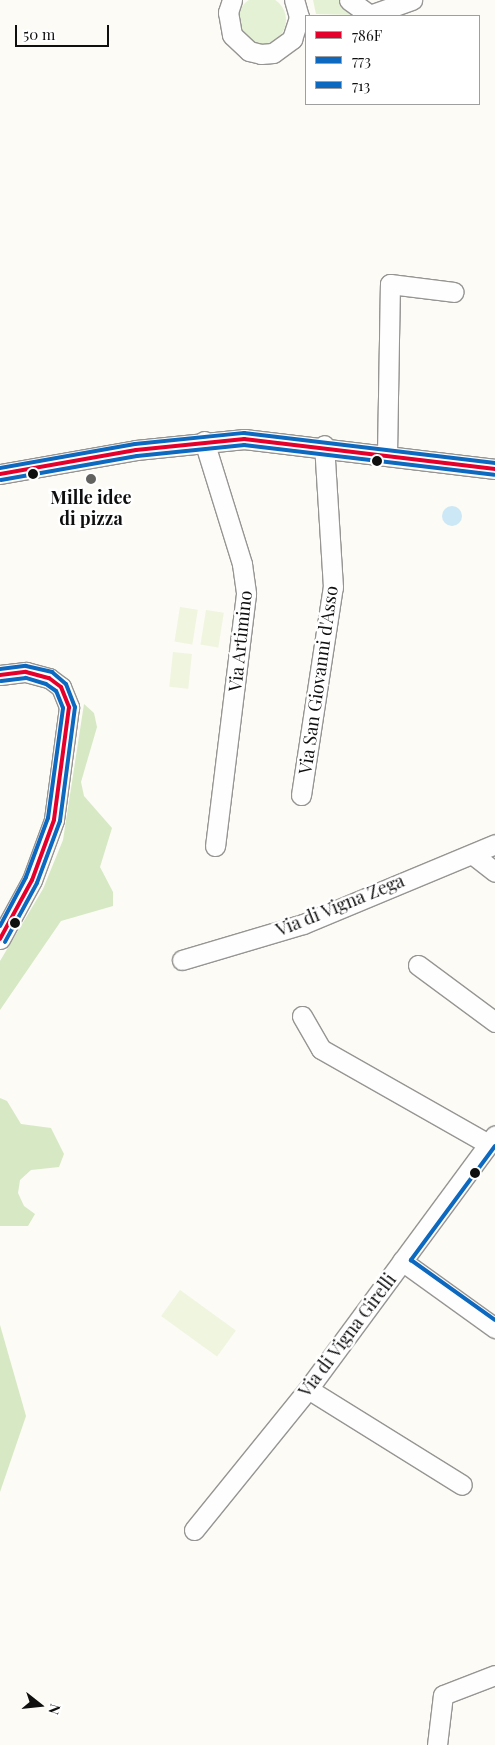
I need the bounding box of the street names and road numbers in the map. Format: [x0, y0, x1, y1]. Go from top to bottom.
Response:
street label: Via San Giovanni d'Asso [294, 584, 342, 776]
street label: Via Artimino [224, 589, 256, 693]
street label: Via di Vigna Zega [272, 869, 408, 941]
street label: Via di Vigna Girelli [293, 1269, 401, 1401]

